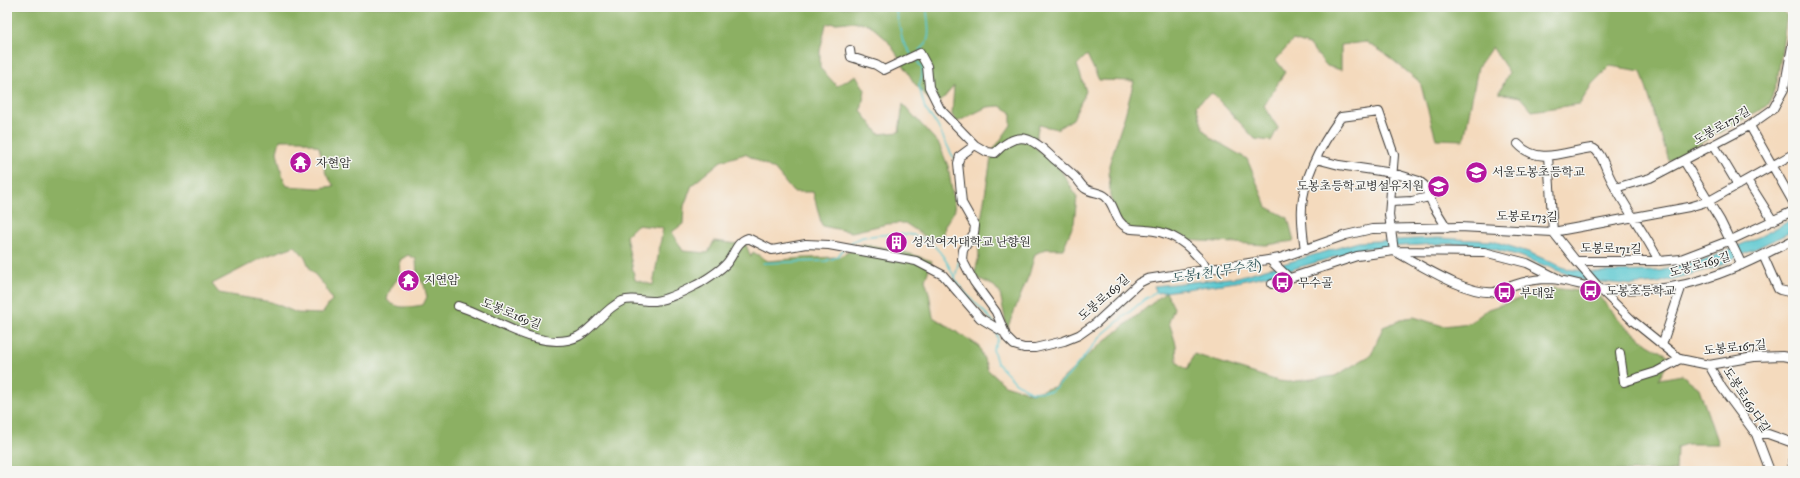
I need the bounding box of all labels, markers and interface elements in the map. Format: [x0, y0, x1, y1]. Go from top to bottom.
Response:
street label: 도봉로175길 [1691, 104, 1753, 148]
temple icon: 자현암 [288, 150, 314, 176]
place label: 자현암 [316, 156, 351, 171]
school or university icon: 서울도봉초등학교 [1464, 159, 1490, 185]
place label: 서울도봉초등학교 [1492, 165, 1585, 180]
school or university icon: 도봉초등학교병설유치원 [1426, 173, 1452, 199]
place label: 도봉초등학교병설유치원 [1296, 179, 1424, 194]
street label: 도봉로173길 [1496, 209, 1558, 225]
building icon: 성신여자대학교 난향원 [884, 229, 910, 255]
place label: 성신여자대학교 난향원 [912, 235, 1031, 250]
street label: 도봉로171길 [1580, 241, 1642, 257]
street label: 도봉로169길 [1668, 249, 1732, 281]
water label: 도봉1천 (무수천) [1170, 257, 1263, 287]
temple icon: 지연암 [396, 267, 422, 293]
bus stop icon: 무수골 [1270, 270, 1296, 296]
street label: 도봉로169길 [1075, 272, 1133, 324]
place label: 지연암 [424, 273, 459, 288]
place label: 무수골 [1298, 276, 1333, 291]
bus stop icon: 도봉초등학교 [1578, 278, 1604, 304]
bus stop icon: 부대앞 [1492, 280, 1518, 306]
place label: 도봉초등학교 [1606, 284, 1676, 299]
place label: 부대앞 [1520, 286, 1555, 301]
street label: 도봉로169길 [479, 295, 543, 333]
street label: 도봉로167길 [1703, 337, 1767, 359]
street label: 도봉로169다길 [1719, 365, 1773, 435]

